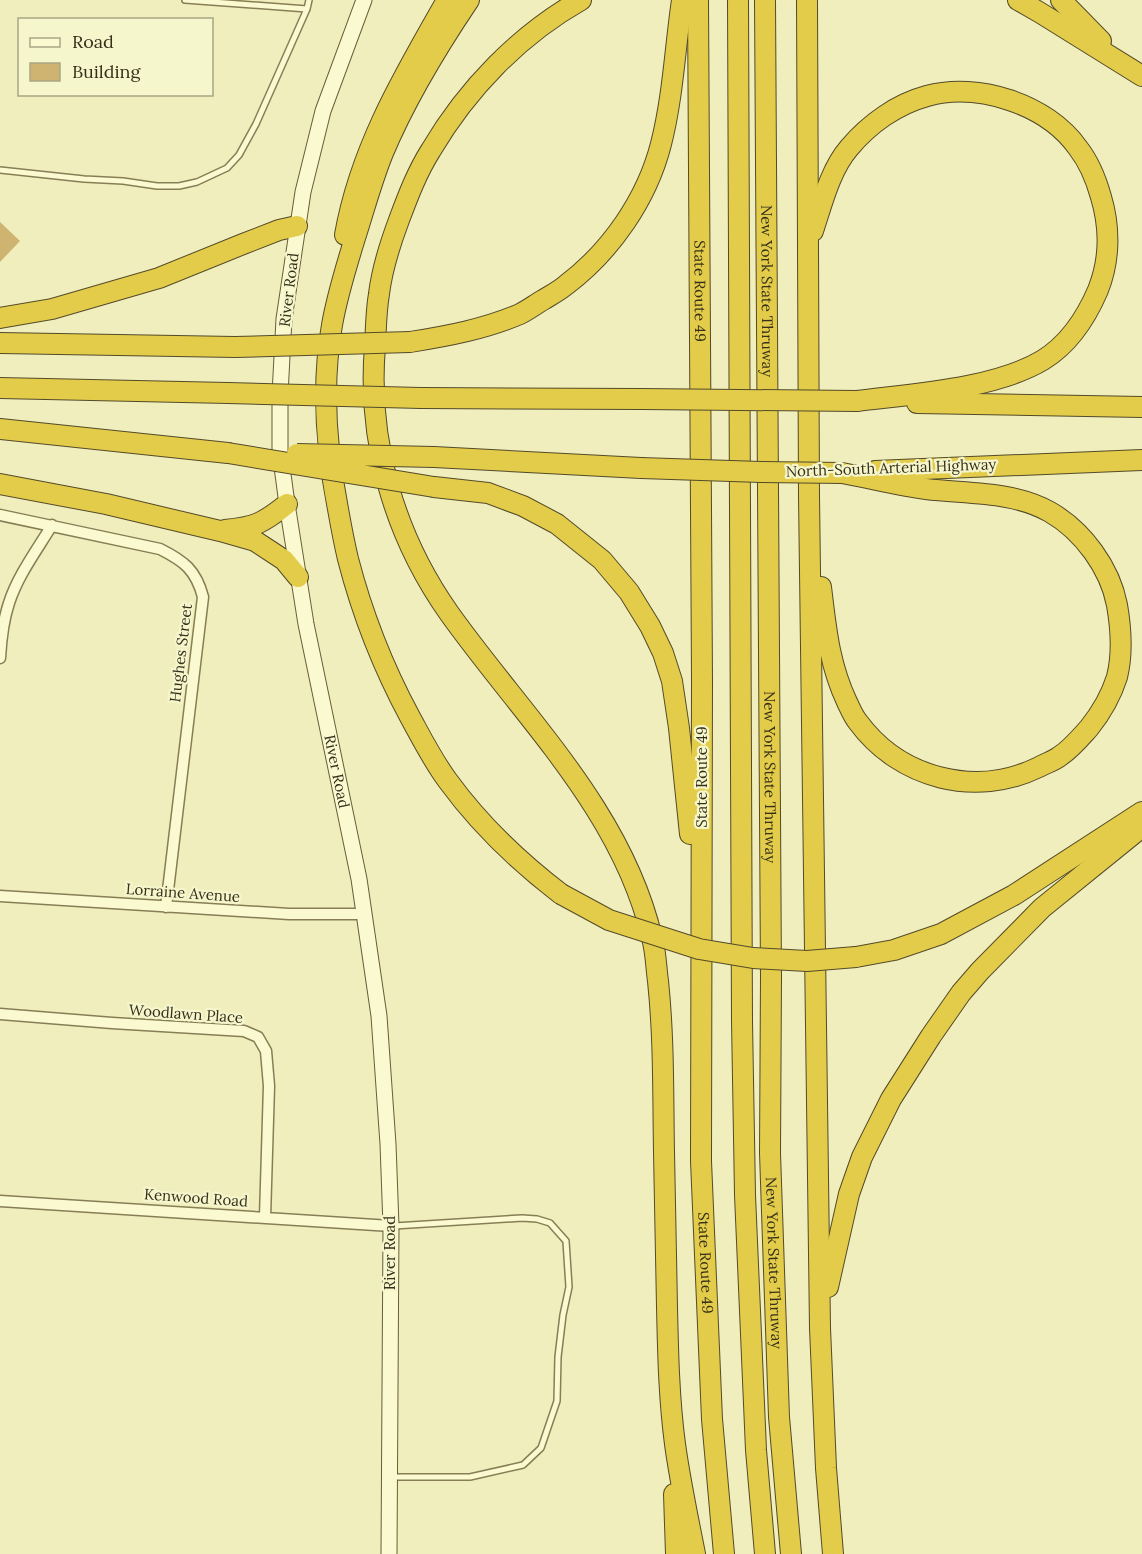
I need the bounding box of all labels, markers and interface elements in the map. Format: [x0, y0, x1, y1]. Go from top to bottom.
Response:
legend [18, 18, 213, 96]
text: Road [72, 30, 114, 53]
text: Building [72, 60, 142, 83]
street label: New York State Thruway [757, 205, 777, 377]
street label: State Route 49 [690, 240, 710, 342]
street label: River Road [275, 252, 302, 328]
street label: North-South Arterial Highway [785, 454, 997, 481]
street label: Hughes Street [165, 602, 196, 704]
street label: New York State Thruway [760, 691, 780, 863]
street label: State Route 49 [692, 726, 711, 828]
street label: River Road [320, 733, 354, 810]
street label: Lorraine Avenue [125, 879, 241, 906]
street label: Woodlawn Place [128, 1000, 244, 1027]
street label: New York State Thruway [762, 1177, 787, 1349]
street label: Kenwood Road [143, 1184, 249, 1211]
street label: State Route 49 [694, 1212, 717, 1314]
street label: River Road [380, 1216, 399, 1290]

